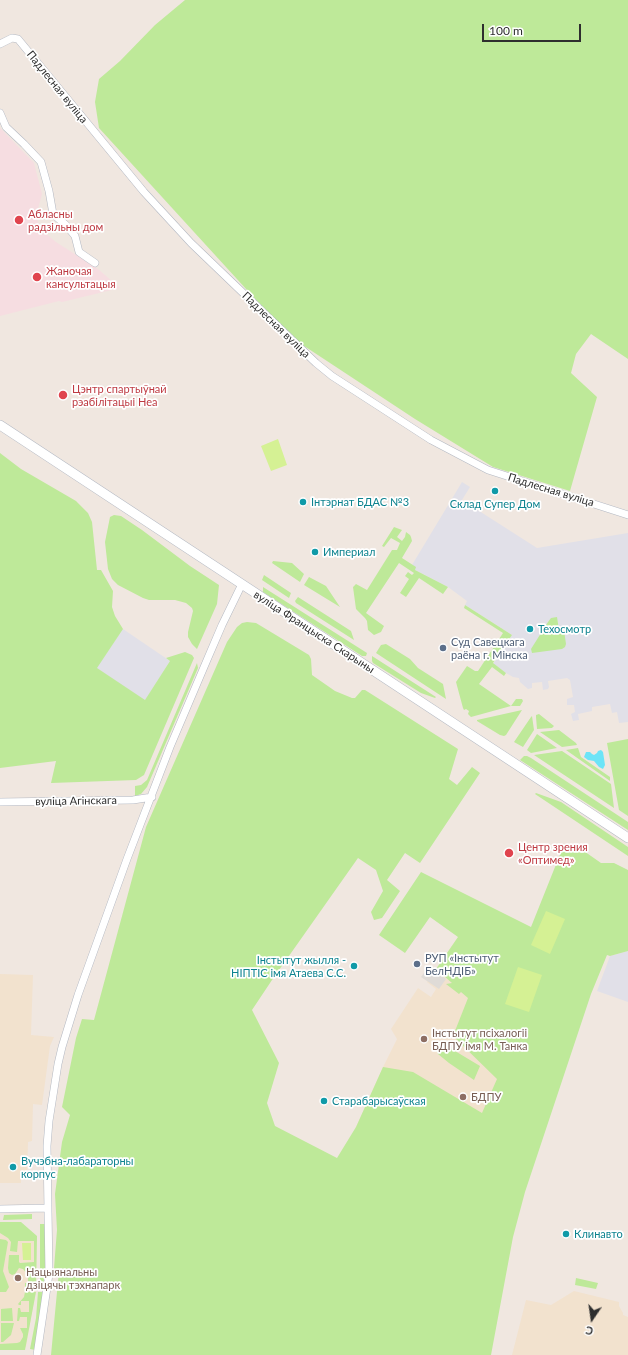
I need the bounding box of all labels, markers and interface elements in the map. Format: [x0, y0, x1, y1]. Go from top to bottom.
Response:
scale bar [484, 16, 583, 42]
text: 100 m [489, 23, 523, 38]
street label: Падлесная вуліца [24, 48, 90, 126]
place label: Абласны радзільны дом [28, 207, 103, 233]
marker: Абласны радзільны дом [13, 214, 25, 226]
place label: Жаночая кансультацыя [46, 264, 116, 290]
marker: Жаночая кансультацыя [31, 271, 43, 283]
street label: Падлесная вуліца [239, 289, 313, 361]
place label: Цэнтр спартыўнай рэабілітацыі Неа [72, 382, 167, 408]
marker: Цэнтр спартыўнай рэабілітацыі Неа [57, 389, 69, 401]
street label: Падлесная вуліца [506, 471, 596, 509]
marker: Склад Супер Дом [490, 486, 500, 496]
place label: Інтэрнат БДАС №3 [311, 495, 409, 509]
marker: Інтэрнат БДАС №3 [298, 497, 308, 507]
place label: Склад Супер Дом [450, 497, 540, 511]
place label: Империал [323, 545, 375, 559]
marker: Империал [310, 547, 320, 557]
street label: вуліца Францыска Скарыны [251, 588, 377, 676]
place label: Техосмотр [538, 622, 591, 636]
marker: Техосмотр [525, 624, 535, 634]
place label: Суд Савецкага раёна г. Мінска [451, 635, 528, 661]
marker: Суд Савецкага раёна г. Мінска [438, 643, 448, 653]
street label: вуліца Агінскага [35, 794, 117, 808]
place label: Центр зрения «Оптимед» [518, 840, 588, 866]
marker: Центр зрения «Оптимед» [503, 847, 515, 859]
place label: РУП «Інстытут БелНДІБ» [425, 951, 499, 977]
place label: Інстытут жылля - НІПТІС імя Атаева С.С. [231, 953, 346, 979]
marker: РУП «Інстытут БелНДІБ» [412, 959, 422, 969]
marker: Інстытут жылля - НІПТІС імя Атаева С.С. [349, 961, 359, 971]
place label: Інстытут псіхалогіі БДПУ імя М. Танка [432, 1026, 528, 1052]
marker: Інстытут псіхалогіі БДПУ імя М. Танка [419, 1034, 429, 1044]
place label: БДПУ [471, 1090, 501, 1104]
marker: БДПУ [458, 1092, 468, 1102]
place label: Старабарысаўская [332, 1094, 426, 1108]
marker: Старабарысаўская [319, 1096, 329, 1106]
place label: Вучэбна-лабараторны корпус [21, 1154, 134, 1180]
marker: Вучэбна-лабараторны корпус [8, 1162, 18, 1172]
place label: Клинавто [574, 1227, 623, 1241]
marker: Клинавто [561, 1229, 571, 1239]
place label: Нацыянальны дзіцячы тэхнапарк [26, 1265, 120, 1291]
marker: Нацыянальны дзіцячы тэхнапарк [13, 1273, 23, 1283]
north arrow [572, 1299, 612, 1339]
text: С [584, 1324, 594, 1338]

